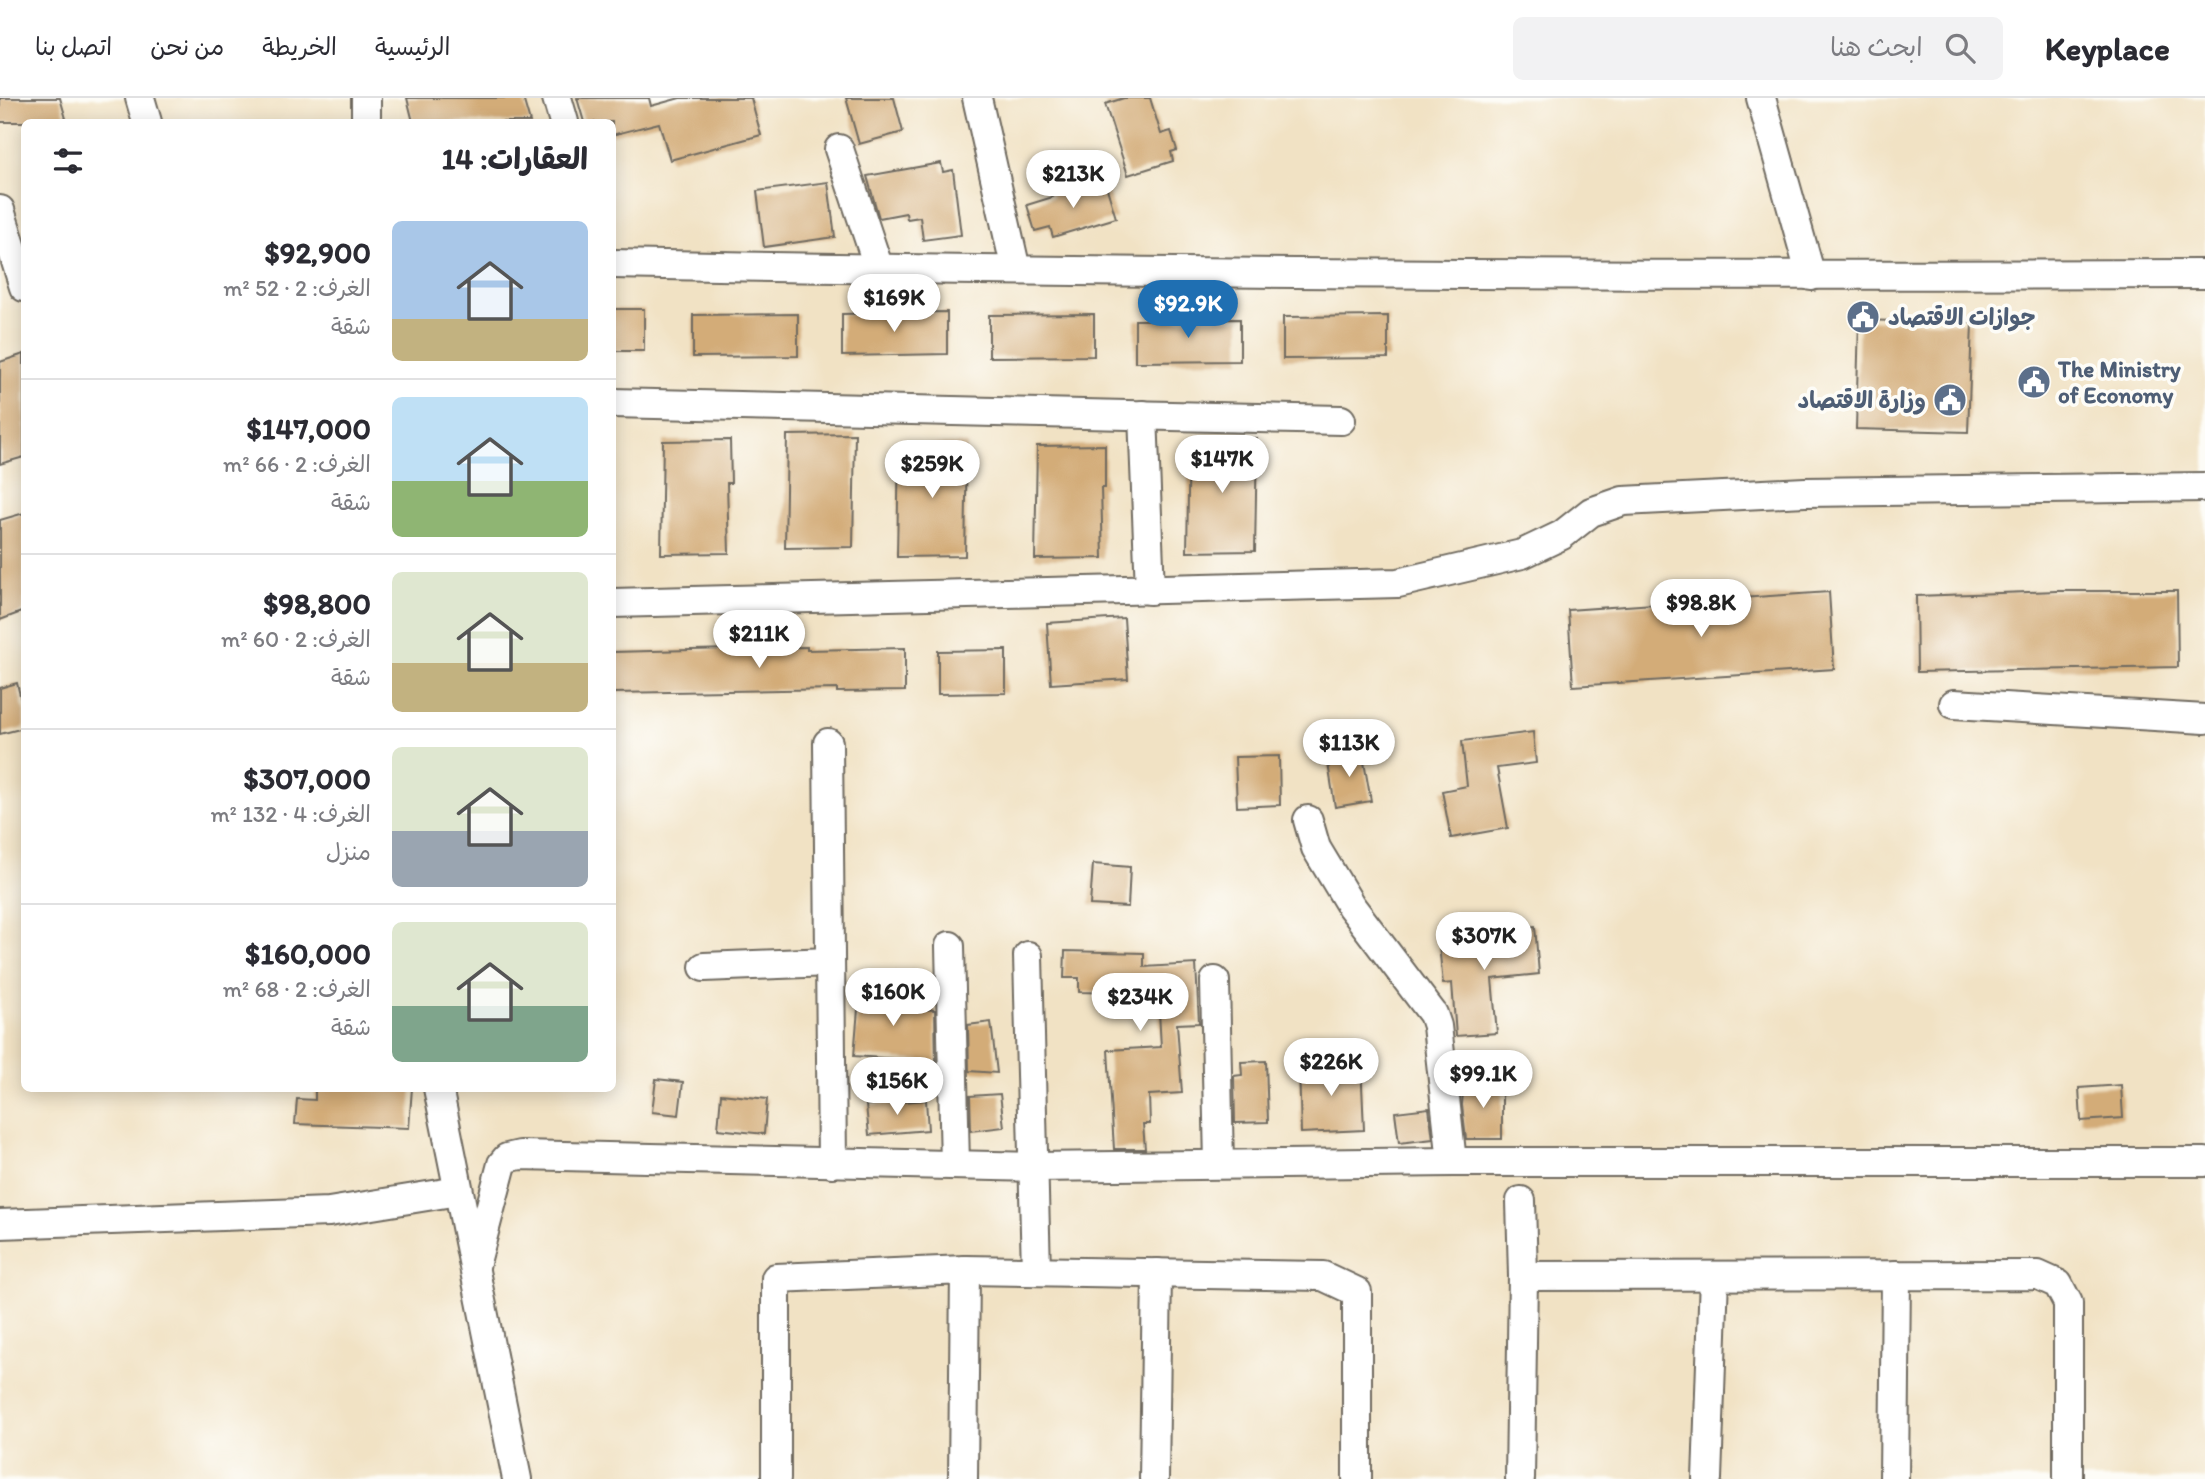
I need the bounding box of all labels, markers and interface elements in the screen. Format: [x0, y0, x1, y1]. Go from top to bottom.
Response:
search box [1513, 17, 2003, 80]
icon: search [1941, 29, 1979, 67]
text: Keyplace [2045, 29, 2170, 68]
text: ابحث هنا [1830, 31, 1923, 63]
text: اتصل بنا [35, 32, 112, 61]
text: من نحن [150, 32, 224, 61]
text: الخريطة [262, 32, 337, 61]
text: الرئيسية [375, 32, 450, 61]
text: العقارات: 14 [441, 140, 588, 177]
icon: filters [49, 142, 87, 180]
pin: $213K [1024, 150, 1122, 210]
text: $213K [1042, 159, 1104, 187]
text: $92,900 [265, 234, 371, 271]
icon: home [448, 249, 532, 333]
text: الغرف: 2 · 52 m² [223, 274, 371, 302]
pin: $169K [845, 274, 943, 334]
pin: $92.9K [1131, 280, 1245, 340]
text: $169K [863, 283, 925, 311]
text: $92.9K [1154, 289, 1222, 317]
public building icon: جوازات الاقتصاد [1844, 298, 1882, 336]
place label: جوازات الاقتصاد [1888, 303, 2036, 332]
text: شقة [331, 312, 371, 340]
place label: The Ministry of Economy [2057, 355, 2181, 409]
public building icon: The Ministry of Economy [2015, 363, 2053, 401]
public building icon: وزارة الاقتصاد [1931, 381, 1969, 419]
place label: وزارة الاقتصاد [1797, 386, 1926, 415]
text: $147,000 [246, 410, 371, 447]
icon: home [448, 425, 532, 509]
pin: $147K [1173, 436, 1271, 495]
pin: $259K [883, 440, 981, 500]
text: $147K [1191, 444, 1253, 472]
text: $259K [901, 449, 963, 477]
text: الغرف: 2 · 66 m² [223, 450, 371, 478]
text: شقة [331, 488, 371, 516]
pin: $98.8K [1644, 580, 1758, 639]
text: $98,800 [263, 585, 371, 622]
text: $98.8K [1666, 588, 1736, 616]
icon: home [448, 600, 532, 684]
pin: $211K [710, 610, 808, 670]
text: $211K [729, 619, 789, 647]
text: الغرف: 2 · 60 m² [221, 625, 371, 653]
text: شقة [331, 663, 371, 691]
pin: $113K [1300, 720, 1398, 779]
text: $113K [1319, 728, 1379, 756]
text: $307,000 [244, 760, 371, 797]
icon: home [448, 775, 532, 859]
text: الغرف: 4 · 132 m² [210, 800, 371, 828]
text: منزل [326, 838, 371, 866]
pin: $307K [1435, 912, 1533, 972]
text: $307K [1452, 921, 1516, 949]
text: $160,000 [245, 935, 371, 972]
icon: home [448, 950, 532, 1034]
pin: $160K [844, 968, 942, 1028]
pin: $234K [1091, 974, 1189, 1033]
text: الغرف: 2 · 68 m² [223, 975, 371, 1003]
text: $160K [861, 977, 925, 1005]
text: $234K [1108, 982, 1172, 1010]
text: شقة [331, 1013, 371, 1041]
pin: $226K [1282, 1038, 1380, 1098]
text: $226K [1300, 1047, 1362, 1075]
pin: $99.1K [1426, 1051, 1540, 1110]
pin: $156K [848, 1058, 946, 1117]
text: $99.1K [1450, 1059, 1516, 1087]
text: $156K [866, 1066, 928, 1094]

